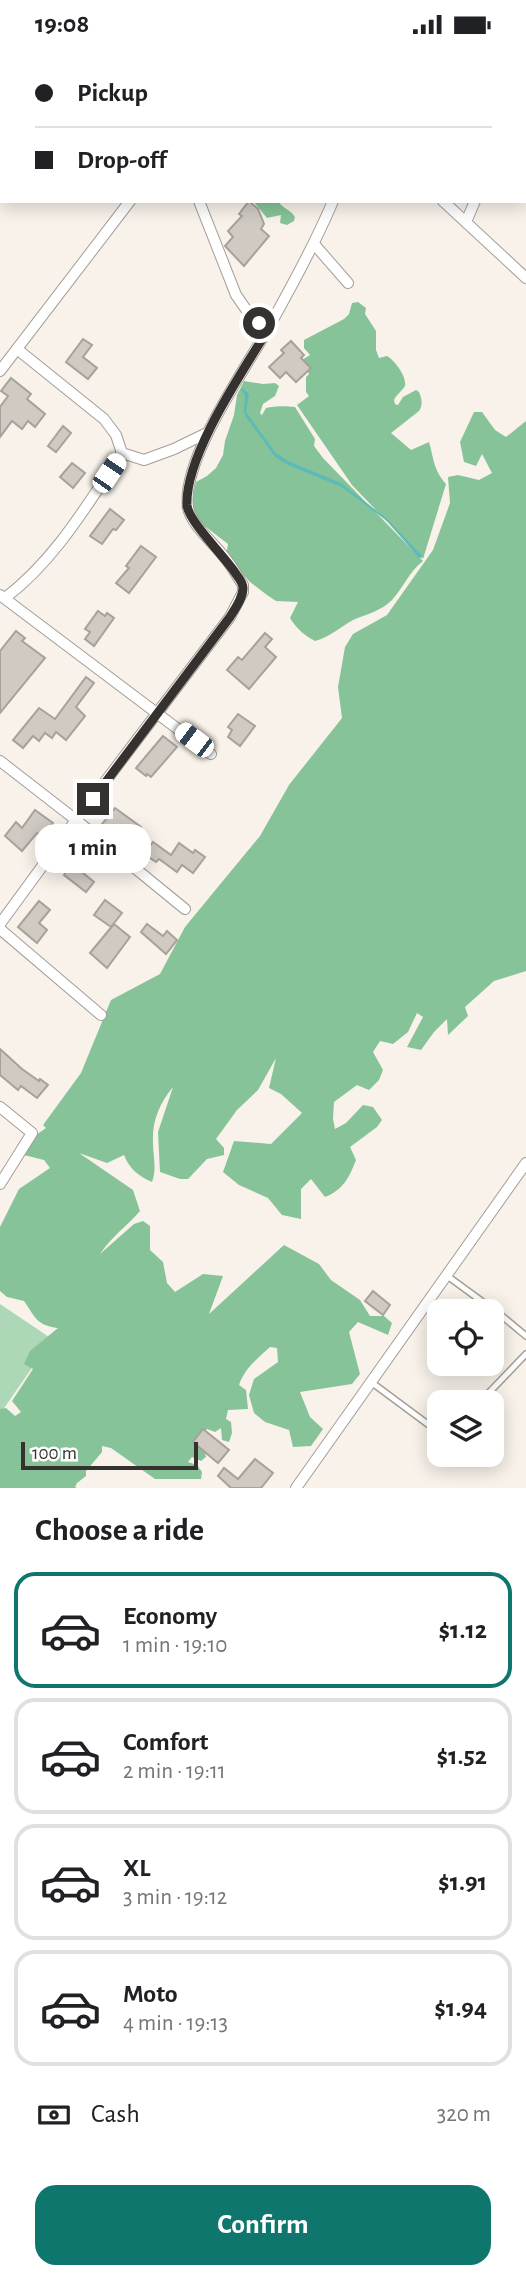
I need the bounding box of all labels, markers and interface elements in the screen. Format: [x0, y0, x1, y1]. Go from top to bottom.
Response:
text: 19:08 [35, 11, 89, 37]
text: Pickup [77, 80, 148, 106]
text: Drop-off [77, 147, 166, 173]
route start [243, 307, 275, 339]
car [89, 450, 130, 496]
car [171, 719, 218, 761]
route end [77, 783, 109, 815]
callout: 1 min [35, 823, 151, 873]
text: 1 min [69, 837, 117, 860]
map controls [427, 1299, 504, 1467]
button: locate [427, 1299, 504, 1376]
button: layers [427, 1390, 504, 1467]
scale bar [21, 1439, 198, 1471]
text: 100 m [32, 1444, 77, 1463]
text: Choose a ride [35, 1514, 204, 1546]
icon: car [39, 1599, 102, 1662]
text: Economy [123, 1603, 217, 1629]
text: $1.12 [438, 1617, 487, 1643]
text: 1 min · 19:10 [123, 1634, 227, 1657]
icon: car [39, 1725, 102, 1788]
text: Comfort [123, 1729, 208, 1755]
text: $1.52 [437, 1743, 487, 1769]
text: 2 min · 19:11 [123, 1760, 226, 1783]
icon: car [39, 1851, 102, 1914]
text: XL [123, 1855, 150, 1881]
text: $1.91 [438, 1869, 487, 1895]
text: 3 min · 19:12 [123, 1886, 227, 1909]
icon: car [39, 1977, 102, 2040]
text: Moto [123, 1981, 178, 2007]
text: $1.94 [434, 1995, 487, 2021]
text: 4 min · 19:13 [123, 2012, 228, 2035]
icon: cash [35, 2096, 73, 2134]
text: Cash [91, 2101, 140, 2127]
text: 320 m [437, 2103, 491, 2126]
button: Confirm [35, 2185, 491, 2265]

